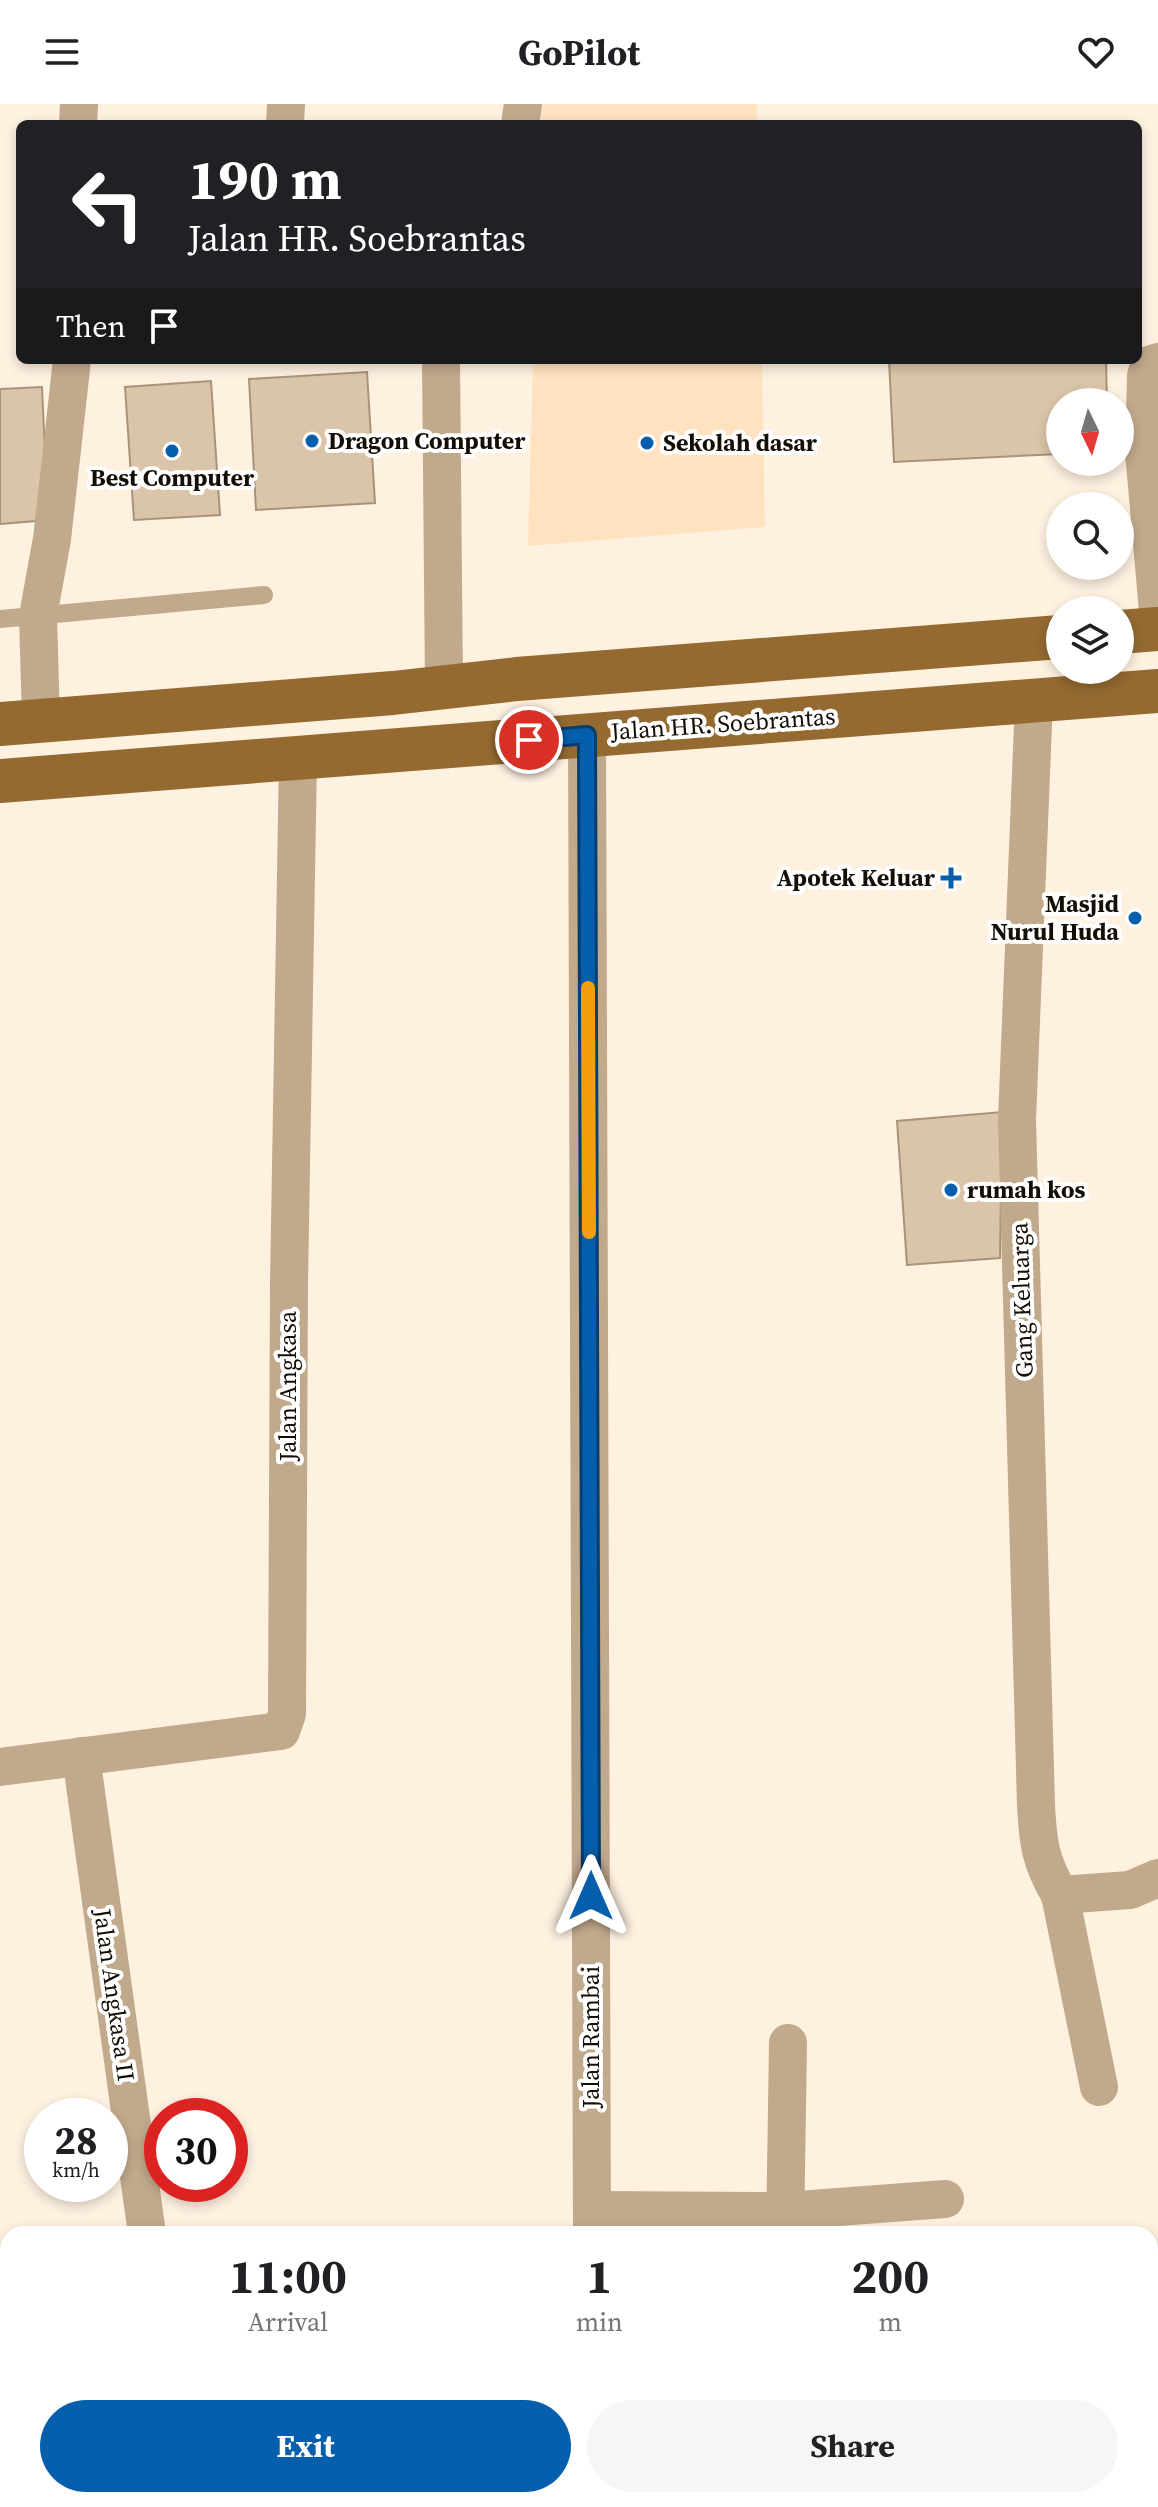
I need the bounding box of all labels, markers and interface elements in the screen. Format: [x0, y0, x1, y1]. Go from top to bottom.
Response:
text: GoPilot [518, 28, 640, 77]
icon: menu [40, 30, 84, 74]
icon: heart [1074, 30, 1118, 74]
text: 190 m [188, 141, 342, 218]
icon: left [56, 152, 160, 256]
text: Jalan HR. Soebrantas [188, 214, 526, 263]
icon: arrive [142, 304, 186, 348]
text: Then [56, 306, 126, 347]
north arrow [1046, 388, 1134, 476]
map controls [1046, 388, 1134, 684]
place label: Dragon Computer [328, 424, 526, 457]
place label: Sekolah dasar [663, 426, 818, 459]
marker: Dragon Computer [303, 432, 321, 450]
marker: Sekolah dasar [638, 434, 656, 452]
marker: Best Computer [163, 442, 181, 460]
place label: Best Computer [90, 461, 255, 494]
button: search [1046, 492, 1134, 580]
button: layers [1046, 596, 1134, 684]
street label: Jalan HR. Soebrantas [608, 699, 836, 748]
pin [495, 706, 563, 774]
icon: arrive [507, 718, 551, 762]
place label: Apotek Keluar [777, 861, 936, 894]
marker: Apotek Keluar [942, 869, 960, 887]
place label: Masjid Nurul Huda [990, 887, 1119, 948]
marker: Masjid Nurul Huda [1126, 909, 1144, 927]
place label: rumah kos [967, 1173, 1085, 1206]
marker: rumah kos [942, 1181, 960, 1199]
street label: Gang Keluarga [1002, 1221, 1041, 1378]
street label: Jalan Angkasa [271, 1310, 304, 1462]
position arrow [549, 1854, 633, 1938]
street label: Jalan Angkasa II [86, 1906, 143, 2083]
street label: Jalan Rambai [574, 1966, 607, 2109]
speed limit sign: 30 [144, 2098, 248, 2202]
text: 28 [54, 2113, 98, 2167]
text: km/h [52, 2156, 100, 2184]
text: 11:00 [229, 2243, 347, 2309]
text: 1 [586, 2243, 612, 2309]
text: 200 [851, 2243, 929, 2309]
text: Arrival [248, 2304, 328, 2340]
text: min [576, 2304, 623, 2340]
text: m [879, 2304, 902, 2340]
button: Exit [40, 2400, 571, 2492]
button: Share [587, 2400, 1118, 2492]

